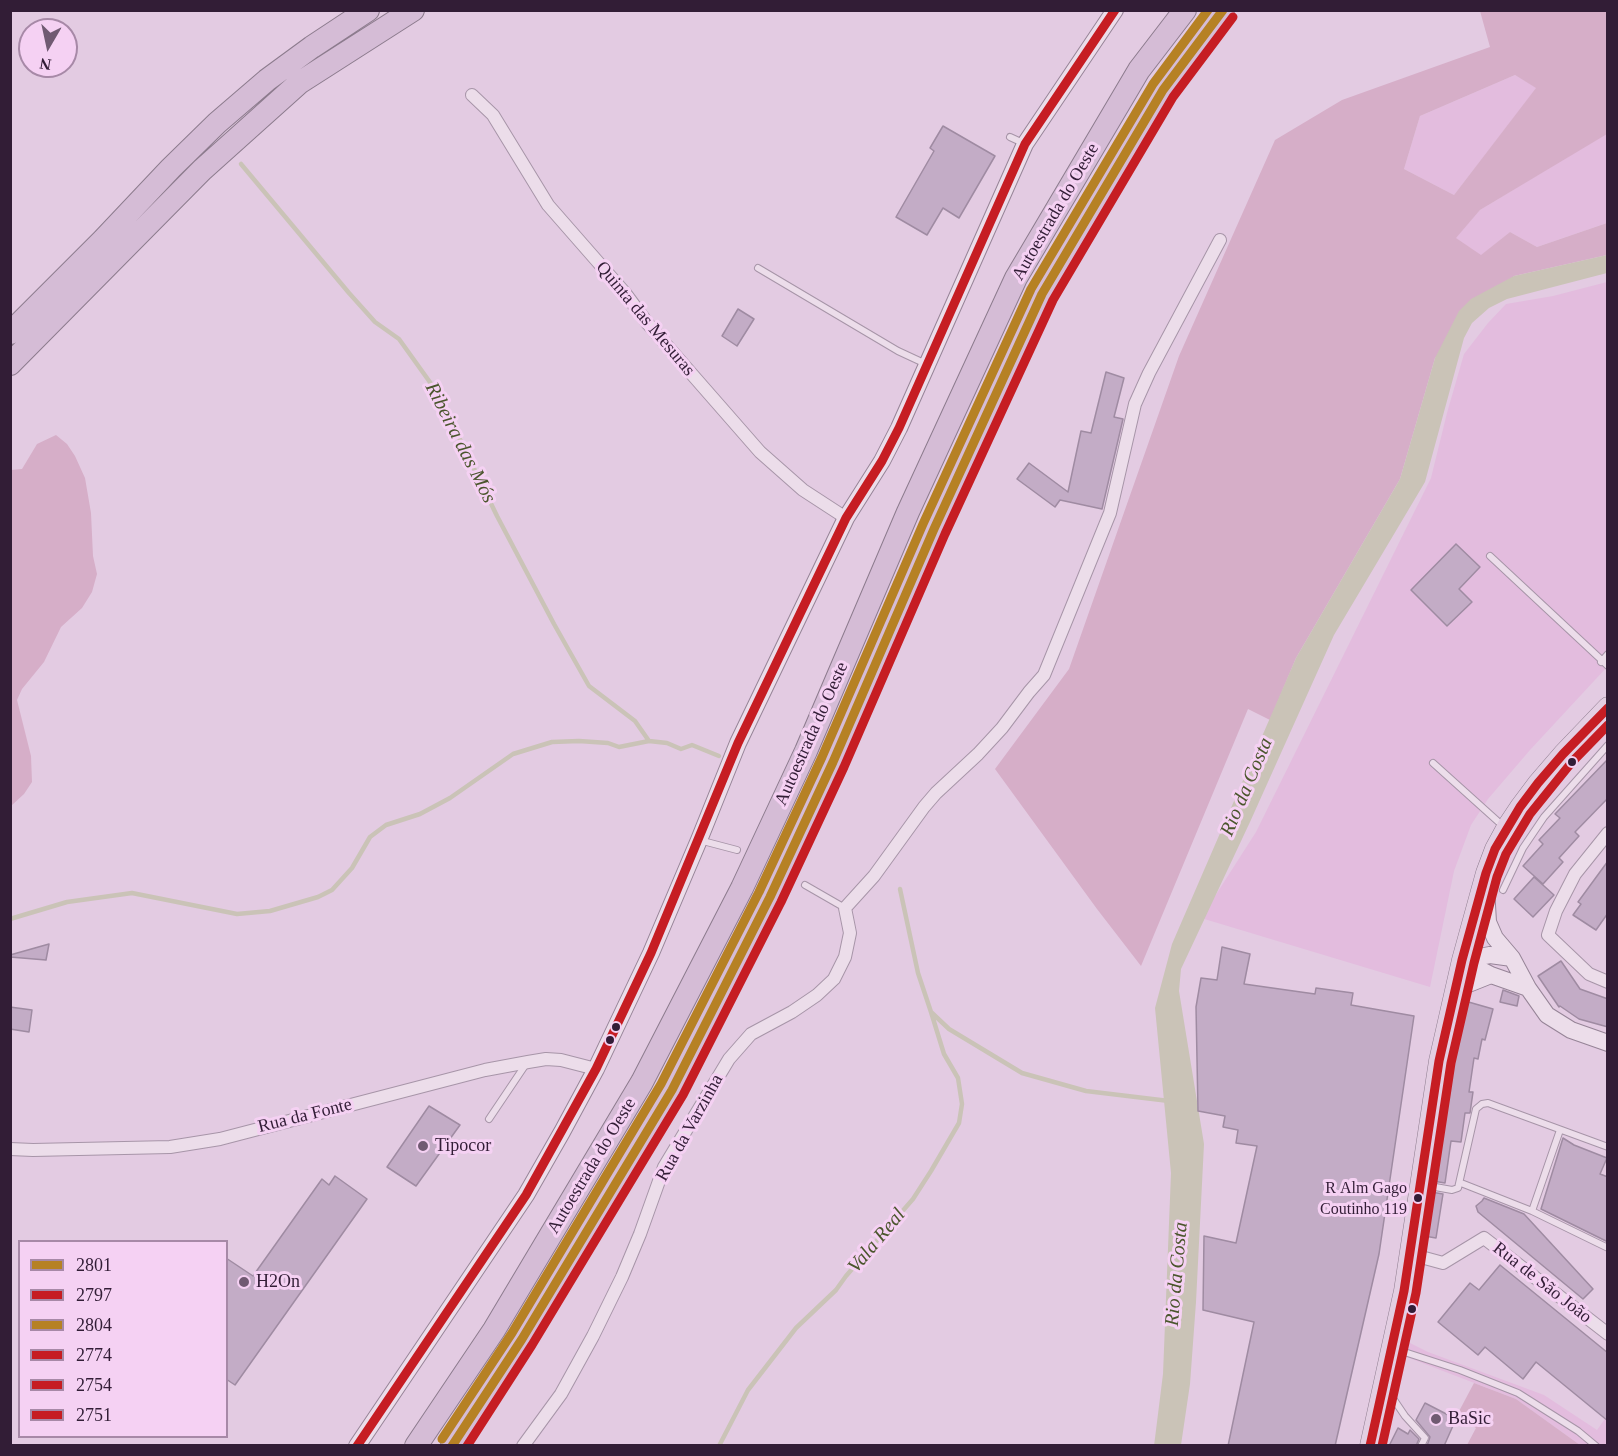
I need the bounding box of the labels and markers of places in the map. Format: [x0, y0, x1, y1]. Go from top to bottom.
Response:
unlabelled marker [1566, 756, 1578, 768]
unlabelled marker [610, 1021, 622, 1033]
unlabelled marker [604, 1034, 616, 1046]
place label: Tipocor [435, 1135, 491, 1157]
marker: Tipocor [416, 1139, 430, 1153]
place label: R Alm Gago Coutinho 119 [1320, 1179, 1407, 1217]
marker: R Alm Gago Coutinho 119 [1412, 1192, 1424, 1204]
place label: H2On [256, 1271, 300, 1293]
marker: H2On [237, 1275, 251, 1289]
unlabelled marker [1406, 1303, 1418, 1315]
place label: BaSic [1448, 1408, 1491, 1430]
marker: BaSic [1429, 1412, 1443, 1426]

